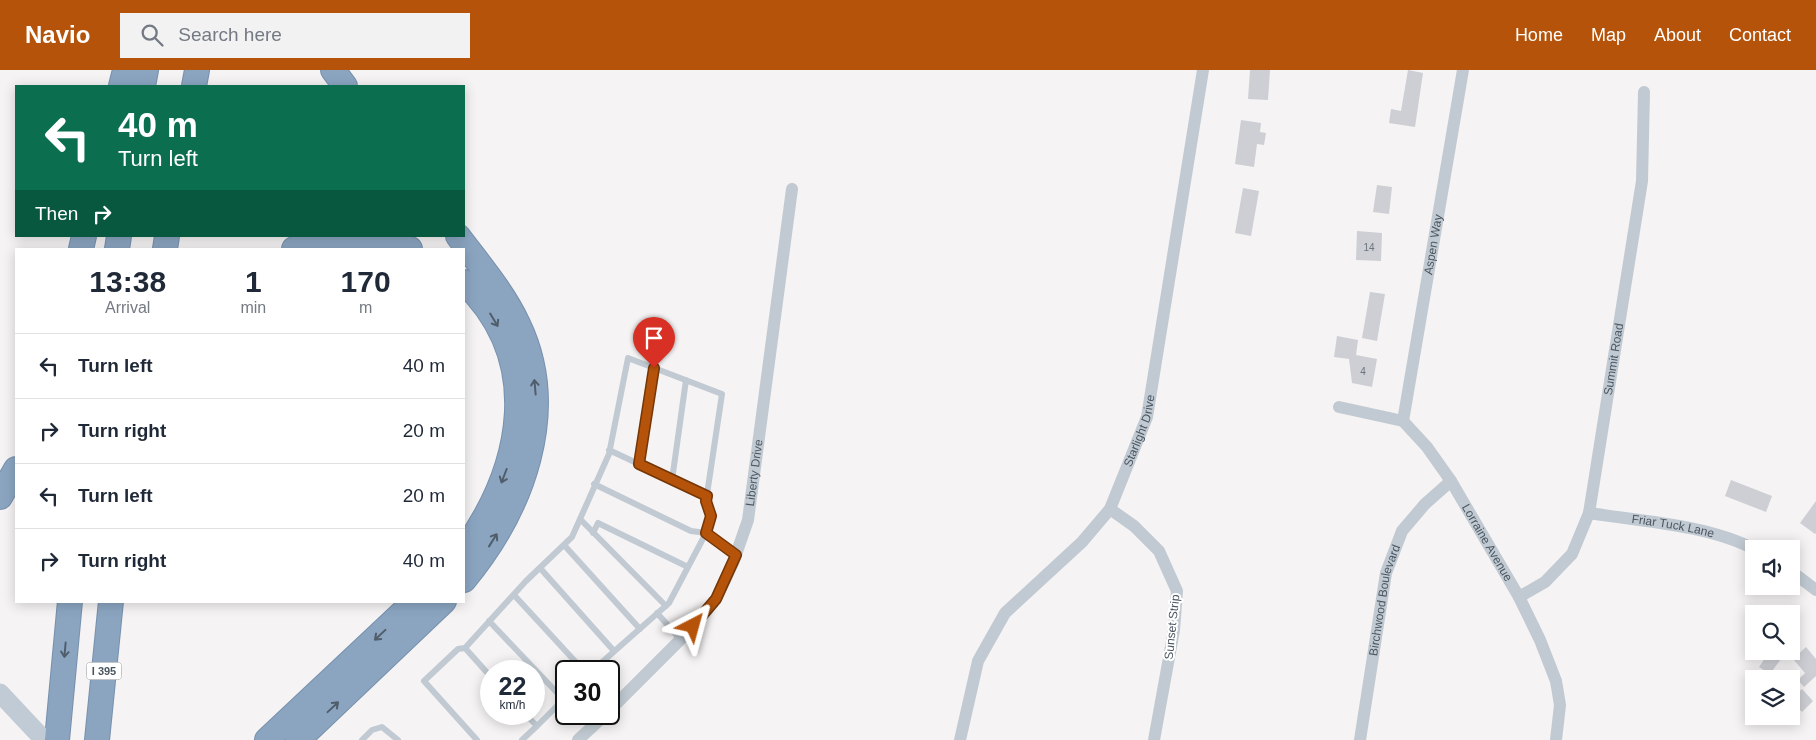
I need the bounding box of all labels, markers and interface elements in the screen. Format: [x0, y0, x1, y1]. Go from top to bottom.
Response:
search box [120, 13, 470, 58]
text: Navio [25, 21, 90, 48]
icon: search [138, 21, 166, 49]
text: Search here [178, 24, 282, 45]
text: Home [1515, 25, 1563, 45]
text: Map [1591, 25, 1626, 45]
text: About [1654, 25, 1701, 45]
text: Contact [1729, 25, 1791, 45]
icon: left [35, 105, 100, 170]
text: 40 m [118, 105, 198, 144]
text: Turn left [118, 146, 198, 171]
icon: right [88, 200, 116, 228]
text: Then [35, 203, 78, 224]
street label: Aspen Way [1421, 213, 1445, 276]
house number: 14 [1363, 242, 1375, 253]
text: 13:38 [89, 265, 166, 298]
text: 1 [245, 265, 262, 298]
text: 170 [341, 265, 391, 298]
text: Arrival [105, 299, 150, 316]
text: min [240, 299, 266, 316]
text: m [359, 299, 372, 316]
one-way arrow [490, 313, 500, 327]
pin [633, 317, 675, 368]
street label: Summit Road [1601, 322, 1626, 396]
icon: arrive [640, 324, 668, 352]
icon: left [35, 352, 63, 380]
text: Turn left [78, 355, 153, 376]
text: 40 m [403, 355, 445, 376]
house number: 4 [1360, 366, 1366, 377]
one-way arrow [531, 379, 540, 395]
street label: Starlight Drive [1121, 393, 1158, 469]
icon: right [35, 417, 63, 445]
text: Turn right [78, 420, 166, 441]
text: 20 m [403, 420, 445, 441]
street label: Liberty Drive [743, 438, 766, 507]
one-way arrow [498, 469, 507, 484]
icon: left [35, 482, 63, 510]
text: Turn left [78, 485, 153, 506]
text: 20 m [403, 485, 445, 506]
street label: Lorraine Avenue [1459, 501, 1515, 584]
street label: Friar Tuck Lane [1631, 512, 1716, 541]
one-way arrow [488, 534, 498, 548]
map controls [1745, 540, 1800, 725]
button: sound [1745, 540, 1800, 595]
street label: Birchwood Boulevard [1366, 543, 1403, 657]
icon: right [35, 547, 63, 575]
text: Turn right [78, 550, 166, 571]
text: 40 m [403, 550, 445, 571]
street label: Sunset Strip [1162, 593, 1182, 660]
position arrow [666, 599, 718, 651]
button: search [1745, 605, 1800, 660]
one-way arrow [373, 629, 386, 641]
one-way arrow [60, 641, 70, 657]
speed limit sign: 30 [555, 660, 620, 725]
road number: I 395 [86, 662, 122, 680]
button: layers [1745, 670, 1800, 725]
text: 22 [499, 672, 526, 700]
text: km/h [499, 698, 526, 712]
one-way arrow [327, 701, 340, 713]

